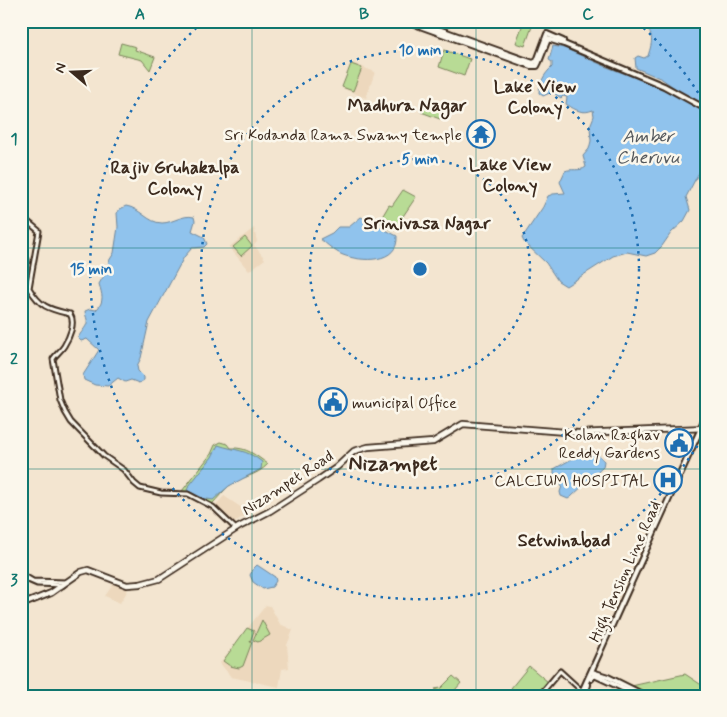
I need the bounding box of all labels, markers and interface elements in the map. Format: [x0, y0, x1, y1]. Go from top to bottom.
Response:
text: A [135, 4, 145, 25]
text: B [359, 4, 369, 25]
text: C [582, 4, 594, 25]
text: 10 min [398, 41, 442, 61]
north arrow [48, 48, 98, 98]
text: N [51, 61, 71, 75]
district label: Lake View Colony [494, 75, 577, 120]
district label: Madhura Nagar [347, 94, 467, 120]
temple icon: Sri Kodanda Rama Swamy temple [466, 119, 496, 149]
place label: Sri Kodanda Rama Swamy temple [224, 125, 462, 146]
water label: Amber Cheruvu [616, 125, 680, 170]
text: 1 [10, 129, 18, 150]
text: 5 min [402, 150, 438, 170]
district label: Lake View Colony [469, 153, 552, 198]
district label: Rajiv Gruhakalpa Colony [111, 156, 239, 201]
district label: Srinivasa Nagar [363, 212, 491, 236]
text: 15 min [70, 260, 112, 280]
centre of rings [411, 260, 429, 278]
text: 2 [10, 349, 18, 370]
public building icon: municipal Office [318, 387, 348, 417]
place label: municipal Office [352, 393, 457, 414]
place label: Kolan Raghav Reddy Gardens [559, 425, 661, 464]
public building icon: Kolan Raghav Reddy Gardens [664, 428, 694, 458]
street label: Nizampet Road [238, 446, 338, 521]
district label: Nizampet [349, 450, 438, 478]
hospital icon: CALCIUM HOSPITAL [653, 465, 683, 495]
place label: CALCIUM HOSPITAL [494, 471, 649, 492]
street label: High Tension Line Road [585, 497, 667, 646]
district label: Setwinabad [518, 529, 610, 553]
text: 3 [10, 570, 18, 591]

